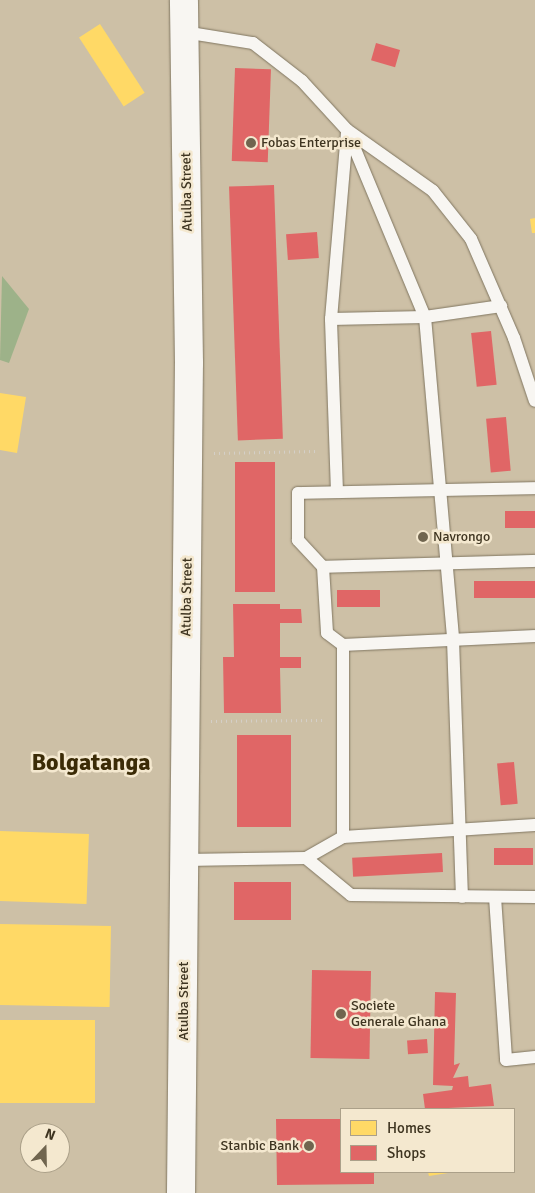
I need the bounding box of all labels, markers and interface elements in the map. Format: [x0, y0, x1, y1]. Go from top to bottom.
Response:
place label: Fobas Enterprise [261, 135, 361, 151]
marker: Fobas Enterprise [245, 137, 257, 149]
street label: Atulba Street [178, 152, 196, 232]
place label: Navrongo [433, 529, 490, 545]
marker: Navrongo [417, 531, 429, 543]
street label: Atulba Street [178, 557, 196, 637]
district label: Bolgatanga [31, 749, 151, 777]
street label: Atulba Street [176, 961, 192, 1041]
place label: Societe Generale Ghana [351, 998, 446, 1030]
marker: Societe Generale Ghana [335, 1008, 347, 1020]
legend [340, 1108, 515, 1173]
text: Homes [387, 1119, 431, 1137]
north arrow [20, 1123, 70, 1173]
text: N [43, 1125, 58, 1144]
place label: Stanbic Bank [221, 1138, 299, 1154]
marker: Stanbic Bank [303, 1140, 315, 1152]
text: Shops [387, 1144, 426, 1162]

